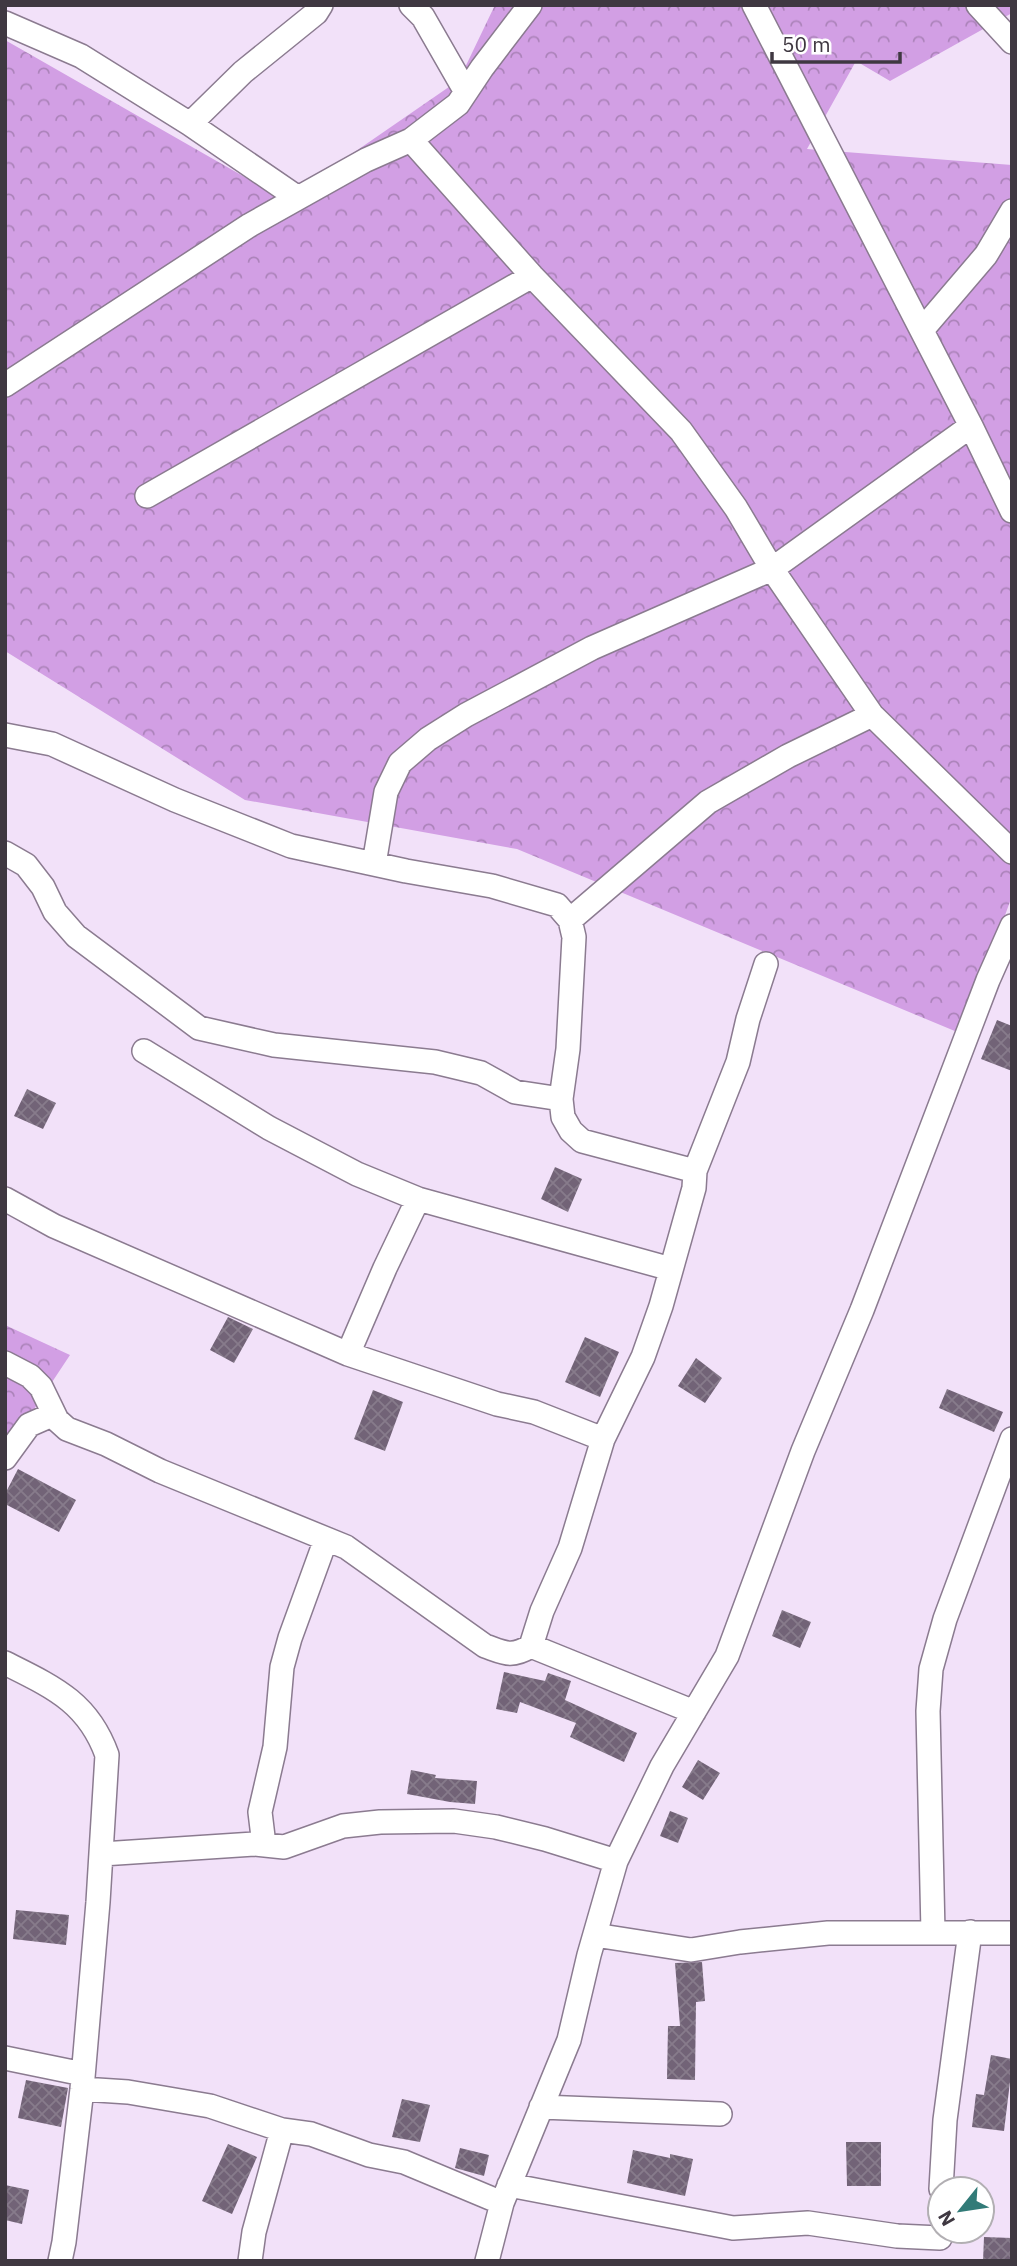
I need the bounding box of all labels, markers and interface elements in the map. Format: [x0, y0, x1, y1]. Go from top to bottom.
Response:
scale bar [772, 21, 900, 65]
text: 50 m [782, 30, 831, 58]
north arrow [926, 2175, 996, 2245]
text: N [932, 2207, 960, 2230]

